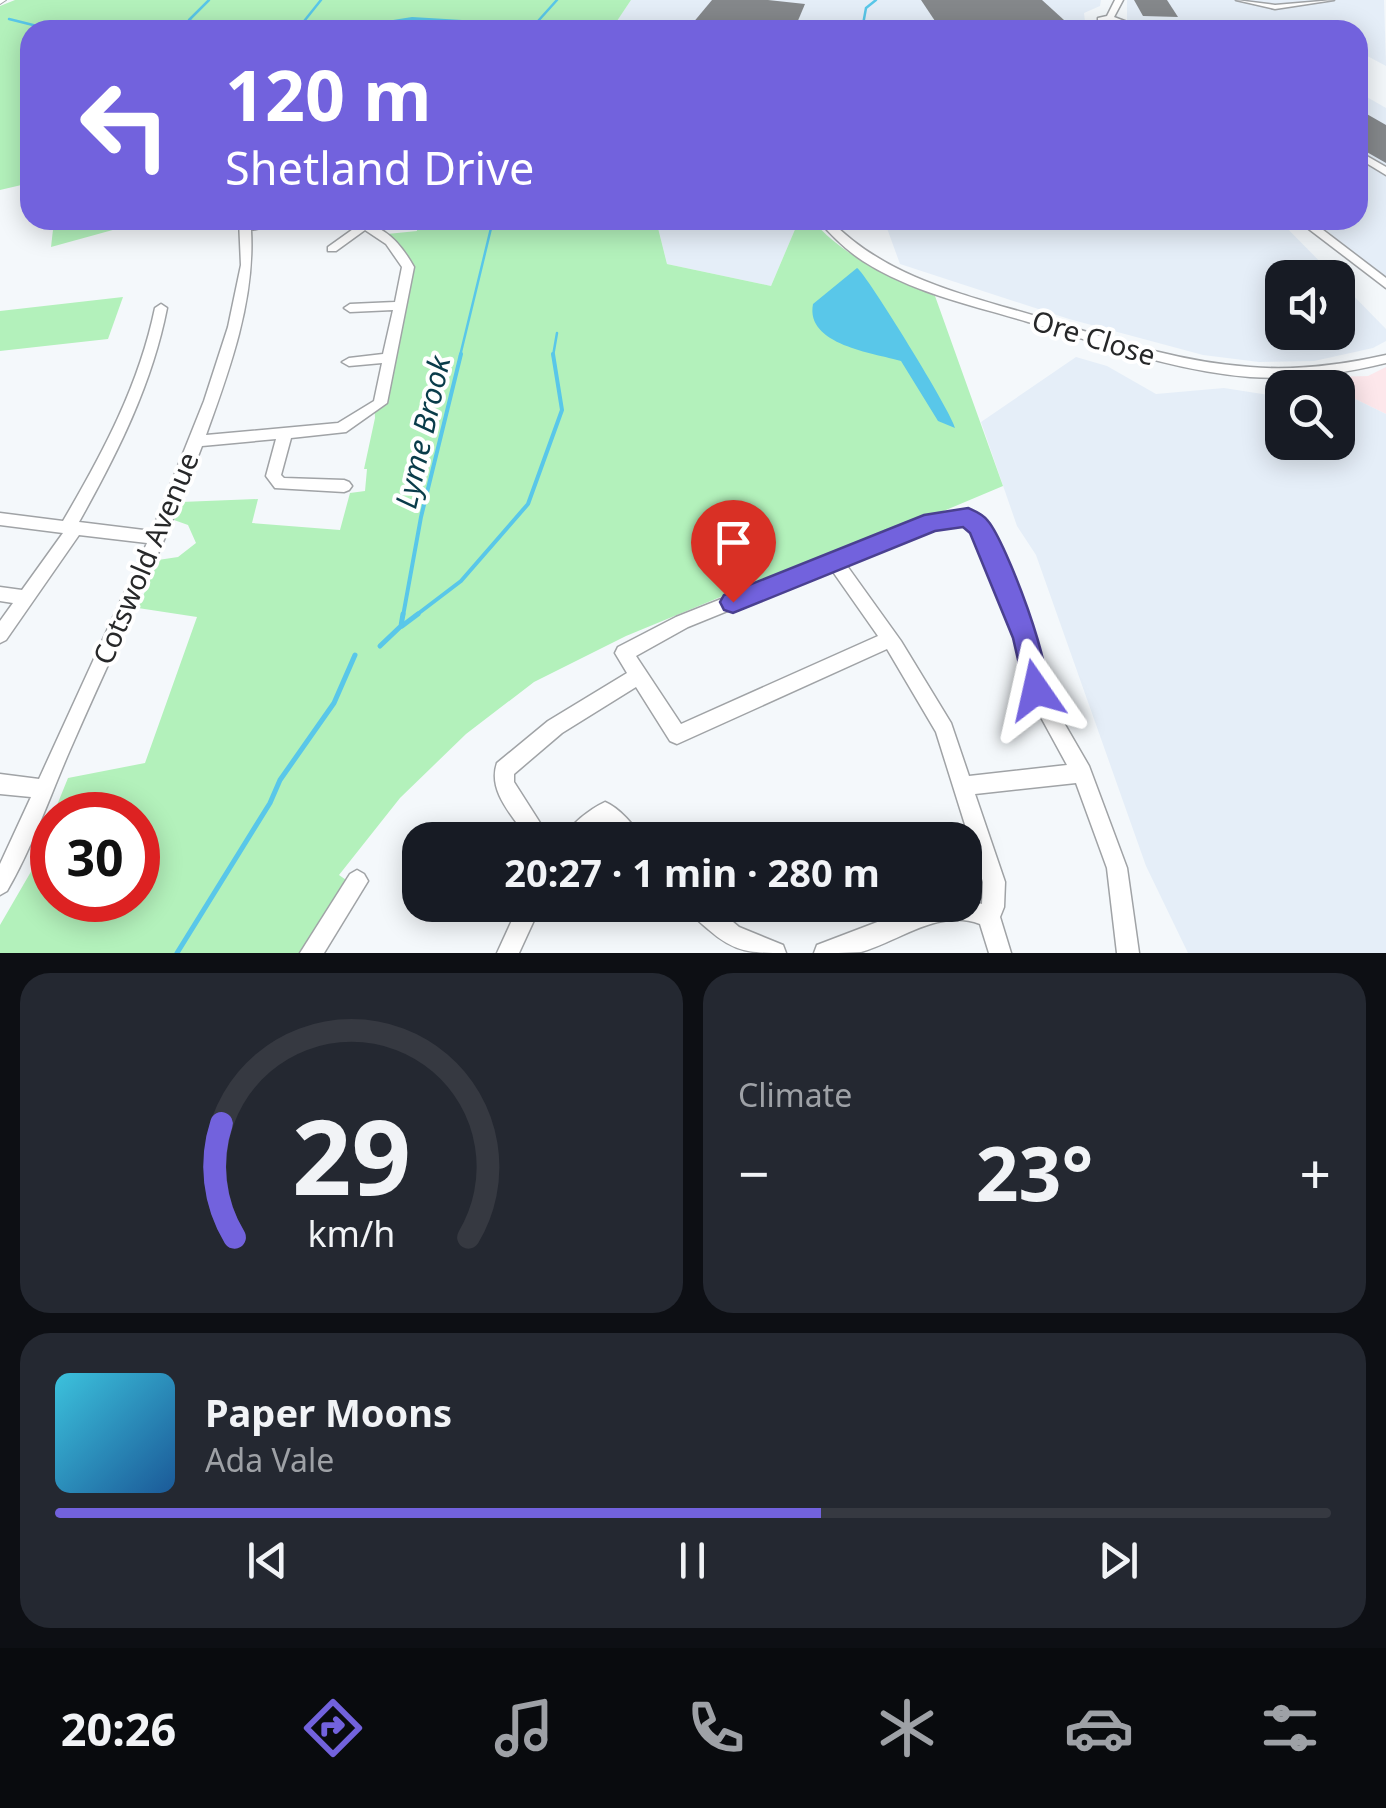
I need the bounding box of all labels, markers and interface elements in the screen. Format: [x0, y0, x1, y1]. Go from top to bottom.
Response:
text: 120 m [225, 46, 432, 142]
icon: left [60, 60, 190, 190]
text: Shetland Drive [225, 137, 534, 198]
map controls [1265, 260, 1355, 460]
button: sound [1265, 260, 1355, 350]
street label: Ore Close [1028, 300, 1160, 374]
water label: Lyme Brook [385, 351, 460, 512]
button: search [1265, 370, 1355, 460]
street label: Cotswold Avenue [83, 446, 207, 670]
pin [691, 500, 776, 603]
icon: arrive [706, 515, 761, 570]
position arrow [984, 638, 1088, 742]
speed limit sign: 30 [30, 792, 160, 922]
text: 20:27 · 1 min · 280 m [504, 846, 880, 898]
text: Climate [738, 1073, 852, 1116]
text: 29 [292, 1084, 411, 1225]
text: 23° [976, 1121, 1093, 1223]
text: − [738, 1135, 769, 1210]
text: + [1300, 1135, 1331, 1210]
text: km/h [308, 1209, 395, 1257]
text: Paper Moons [205, 1386, 452, 1438]
text: Ada Vale [205, 1438, 334, 1481]
icon: previous [240, 1533, 295, 1588]
icon: pause [665, 1533, 720, 1588]
icon: next [1091, 1533, 1146, 1588]
icon: directions [298, 1693, 368, 1763]
icon: music [489, 1693, 559, 1763]
icon: phone [681, 1693, 751, 1763]
icon: climate [872, 1693, 942, 1763]
icon: car [1064, 1693, 1134, 1763]
icon: filters [1255, 1693, 1325, 1763]
text: 20:26 [61, 1698, 176, 1759]

